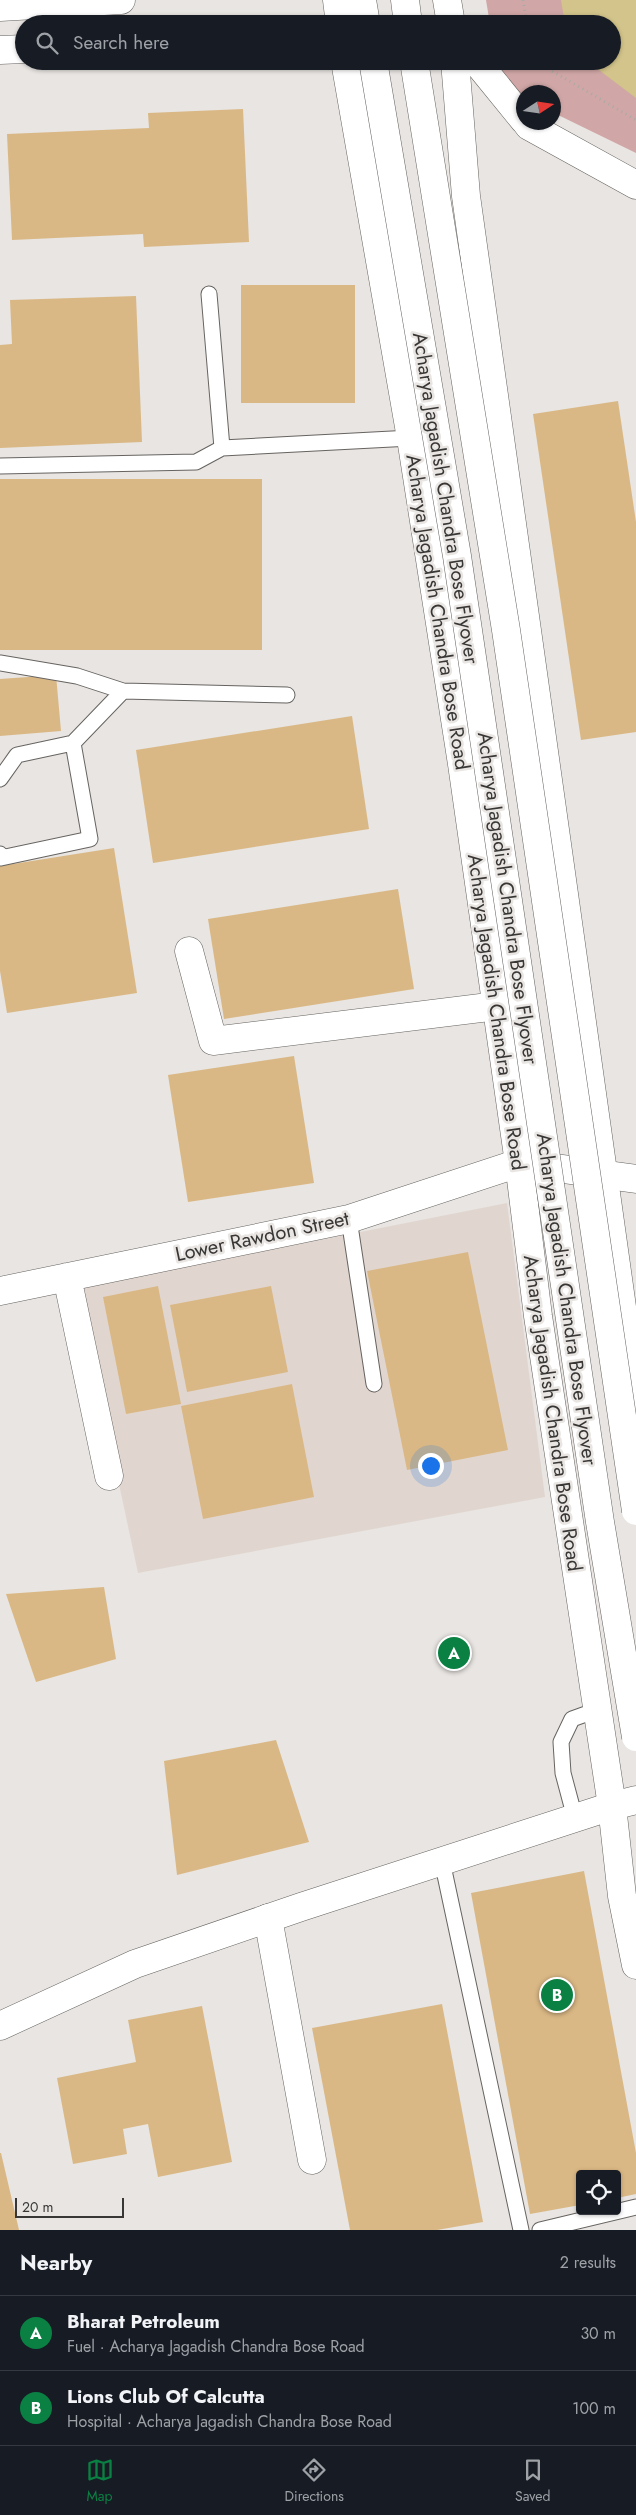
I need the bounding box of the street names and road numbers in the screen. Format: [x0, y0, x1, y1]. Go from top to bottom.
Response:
street label: Acharya Jagadish Chandra Bose Flyover [405, 330, 486, 666]
street label: Acharya Jagadish Chandra Bose Road [398, 452, 477, 772]
street label: Acharya Jagadish Chandra Bose Flyover [470, 730, 545, 1066]
street label: Acharya Jagadish Chandra Bose Road [460, 852, 533, 1172]
street label: Acharya Jagadish Chandra Bose Flyover [529, 1131, 604, 1467]
street label: Lower Rawdon Street [173, 1204, 352, 1269]
street label: Acharya Jagadish Chandra Bose Road [516, 1253, 589, 1573]

